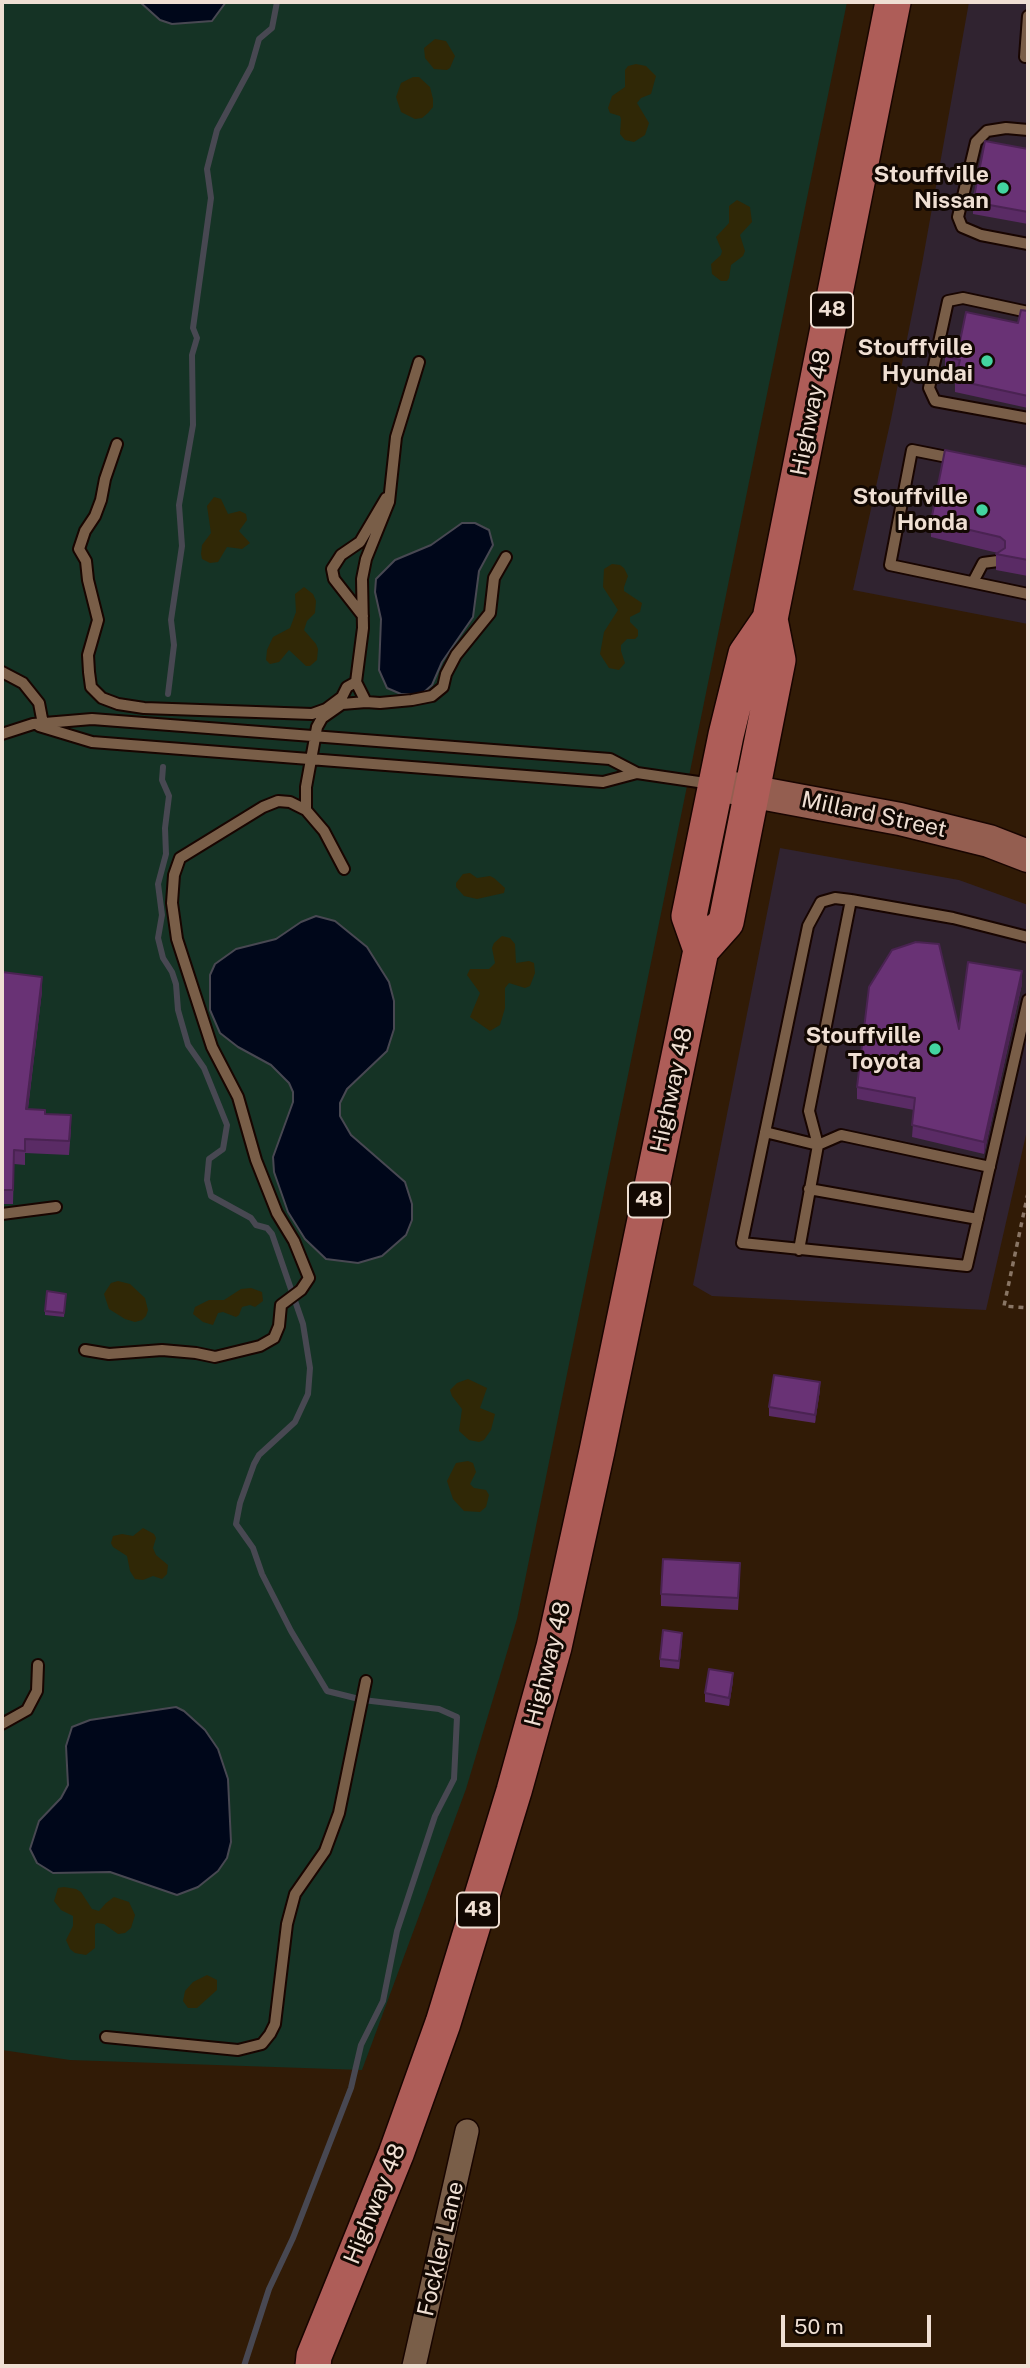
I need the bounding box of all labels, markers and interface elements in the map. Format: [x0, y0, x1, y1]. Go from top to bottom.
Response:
place label: Stouffville Nissan [874, 161, 989, 215]
marker: Stouffville Nissan [995, 180, 1011, 196]
road number: 48 [811, 292, 853, 328]
place label: Stouffville Hyundai [858, 334, 973, 388]
street label: Highway 48 [785, 348, 837, 478]
marker: Stouffville Hyundai [979, 353, 995, 369]
place label: Stouffville Honda [853, 483, 968, 537]
marker: Stouffville Honda [974, 502, 990, 518]
street label: Millard Street [799, 786, 949, 844]
place label: Stouffville Toyota [806, 1022, 921, 1076]
street label: Highway 48 [645, 1025, 699, 1155]
marker: Stouffville Toyota [927, 1041, 943, 1057]
road number: 48 [628, 1182, 670, 1218]
street label: Highway 48 [519, 1599, 577, 1729]
road number: 48 [457, 1892, 499, 1927]
street label: Highway 48 [338, 2140, 412, 2268]
street label: Fockler Lane [412, 2179, 470, 2319]
scale bar [785, 2302, 936, 2346]
text: 50 m [794, 2314, 844, 2339]

